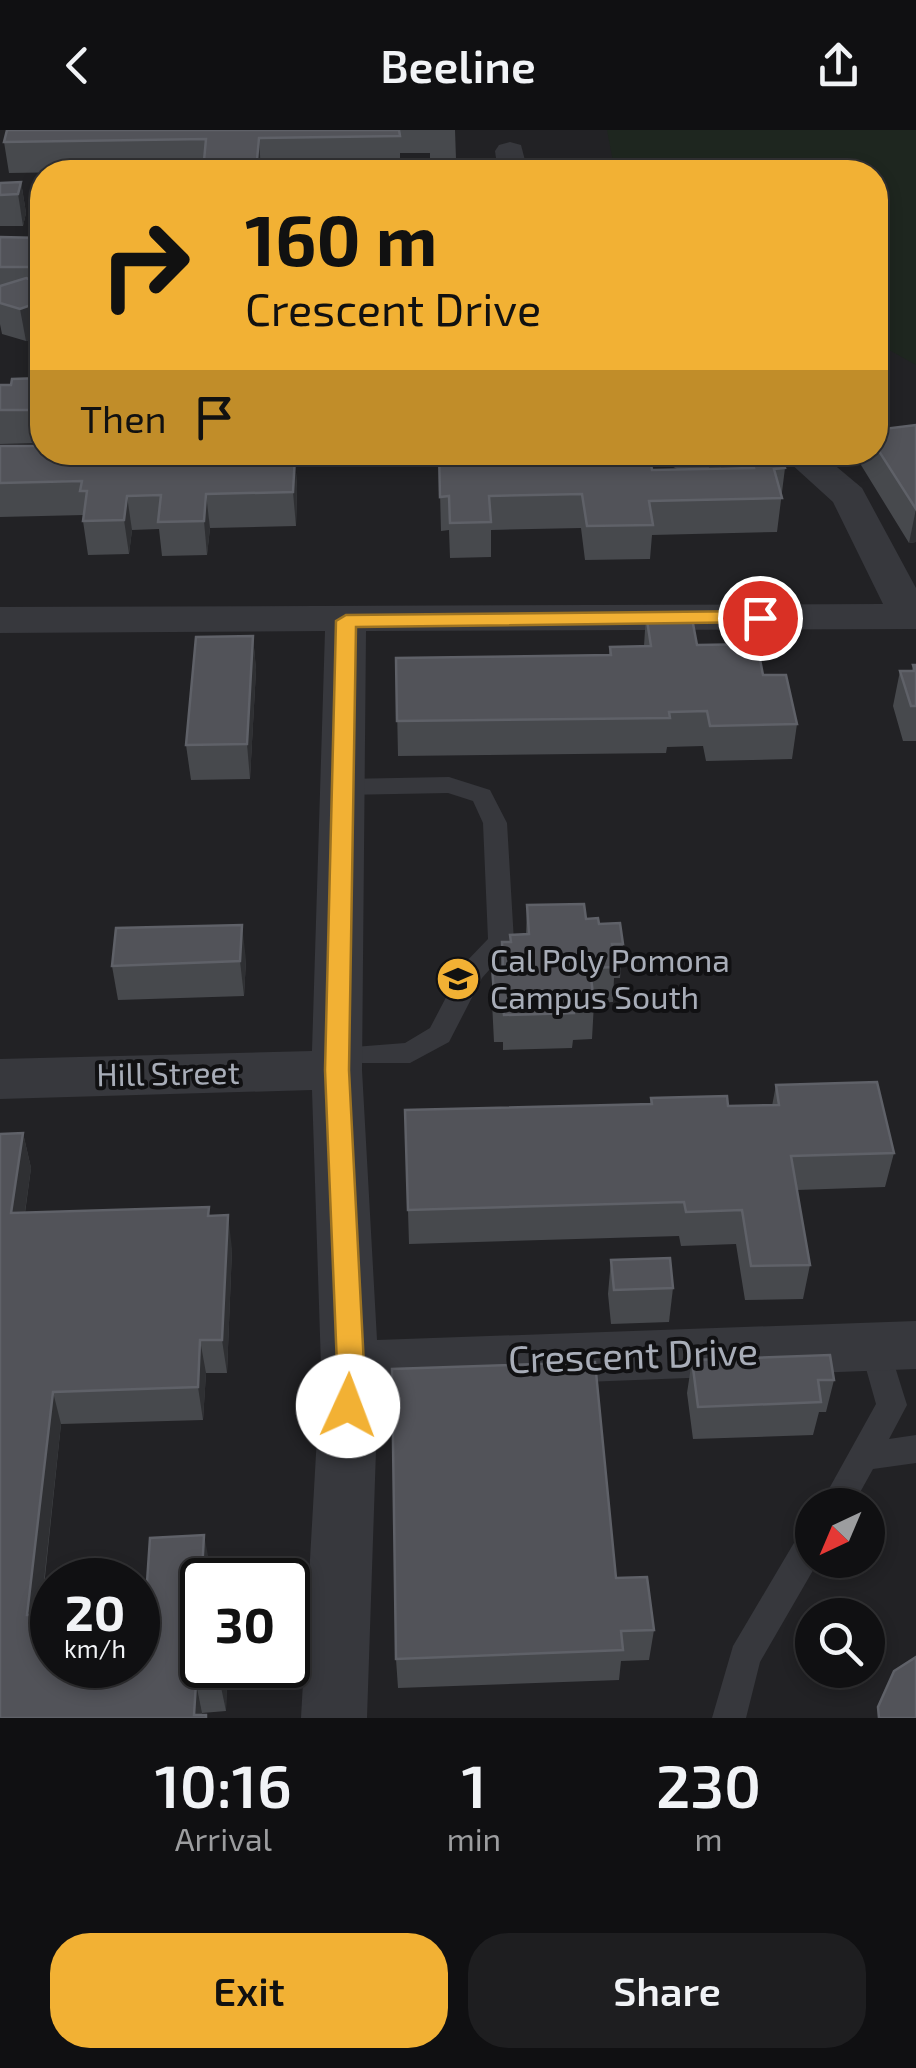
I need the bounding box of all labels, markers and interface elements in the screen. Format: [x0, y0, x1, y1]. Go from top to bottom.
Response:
icon: back [50, 38, 105, 93]
text: Beeline [380, 38, 536, 92]
icon: share [811, 38, 866, 93]
text: 160 m [245, 196, 438, 280]
icon: right [80, 200, 210, 330]
text: Crescent Drive [245, 281, 541, 335]
icon: arrive [187, 390, 242, 445]
text: Then [80, 395, 167, 441]
pin [718, 576, 803, 661]
icon: arrive [733, 591, 788, 646]
place label: Cal Poly Pomona Campus South [490, 940, 730, 1015]
school or university icon: Cal Poly Pomona Campus South [435, 956, 481, 1002]
street label: Hill Street [96, 1052, 240, 1092]
street label: Crescent Drive [507, 1327, 759, 1381]
position arrow [296, 1354, 400, 1458]
north arrow [795, 1488, 885, 1578]
map controls [795, 1488, 885, 1688]
speed limit sign: 30 [180, 1558, 310, 1688]
text: 20 [65, 1581, 125, 1641]
button: search [795, 1598, 885, 1688]
text: km/h [64, 1633, 126, 1663]
text: 10:16 [155, 1748, 292, 1820]
text: 1 [461, 1748, 486, 1820]
text: 230 [656, 1748, 761, 1820]
text: Arrival [175, 1819, 272, 1857]
text: min [447, 1819, 501, 1857]
text: m [695, 1819, 723, 1857]
button: Exit [50, 1933, 448, 2048]
button: Share [468, 1933, 866, 2048]

